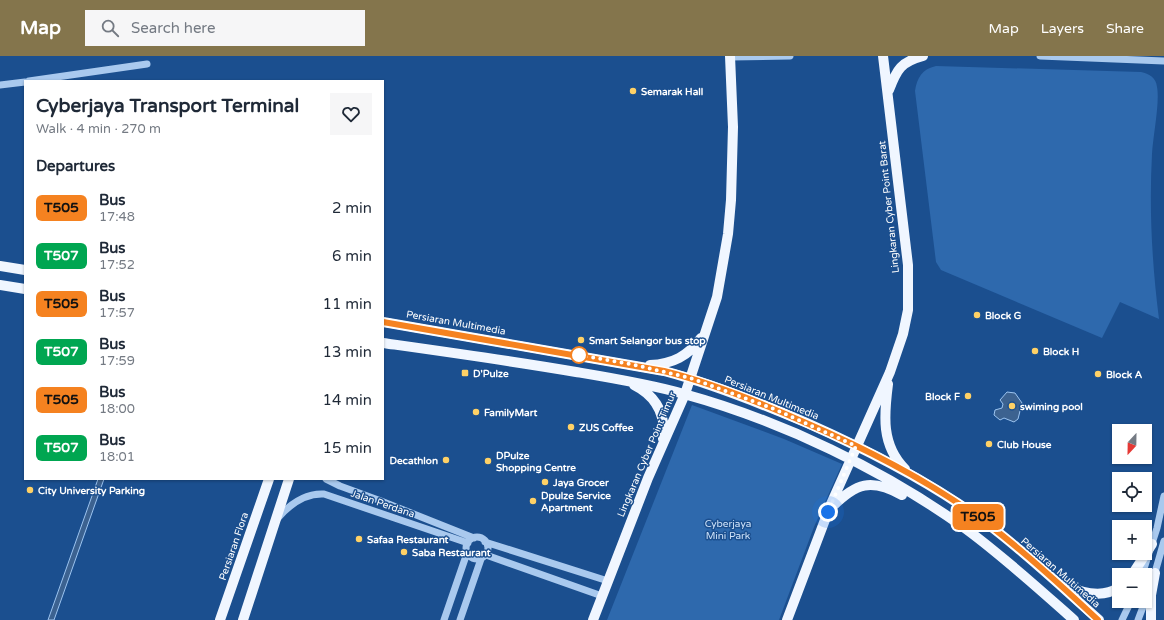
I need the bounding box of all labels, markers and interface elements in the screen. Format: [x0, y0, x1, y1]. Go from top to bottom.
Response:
search box [85, 10, 365, 46]
text: Map [20, 17, 61, 39]
icon: search [99, 17, 121, 39]
text: Search here [131, 19, 215, 37]
text: Map [989, 20, 1019, 37]
text: Layers [1041, 20, 1084, 37]
text: Share [1106, 20, 1144, 37]
marker: Semarak Hall [628, 86, 638, 96]
place label: Semarak Hall [641, 86, 703, 98]
button: heart [330, 93, 372, 135]
text: Cyberjaya Transport Terminal [36, 95, 299, 117]
text: Walk · 4 min · 270 m [36, 121, 161, 137]
street label: Lingkaran Cyber Point Barat [876, 140, 902, 274]
text: Departures [36, 157, 115, 175]
text: Bus [99, 191, 126, 209]
text: T505 [44, 199, 79, 216]
text: 2 min [332, 199, 372, 217]
text: 17:48 [99, 209, 135, 225]
text: Bus [99, 239, 126, 257]
text: T507 [44, 247, 79, 264]
text: 6 min [332, 247, 372, 265]
text: 17:52 [99, 257, 135, 273]
text: Bus [99, 287, 126, 305]
text: T505 [44, 295, 79, 312]
text: 11 min [323, 295, 372, 313]
text: 17:57 [99, 305, 135, 321]
street label: Persiaran Multimedia [405, 308, 507, 338]
marker: Block G [972, 310, 982, 320]
place label: Block G [985, 310, 1021, 322]
text: Bus [99, 335, 126, 353]
marker: Smart Selangor bus stop [576, 335, 586, 345]
place label: Smart Selangor bus stop [589, 335, 706, 347]
text: T507 [44, 343, 79, 360]
text: 13 min [323, 343, 372, 361]
unlabelled marker [570, 346, 588, 364]
marker: Block H [1030, 346, 1040, 356]
place label: Block H [1043, 346, 1079, 358]
text: 17:59 [99, 353, 135, 369]
marker: D'Pulze [460, 368, 470, 378]
place label: D'Pulze [473, 368, 509, 380]
marker: Block A [1093, 369, 1103, 379]
place label: Block A [1106, 369, 1143, 381]
street label: Persiaran Multimedia [723, 373, 821, 422]
text: Bus [99, 383, 126, 401]
street label: Lingkaran Cyber Point Timur [615, 390, 679, 519]
text: T505 [44, 391, 79, 408]
text: 14 min [323, 391, 372, 409]
place label: Block F [925, 391, 960, 403]
marker: Block F [963, 391, 973, 401]
text: 18:00 [99, 401, 135, 417]
marker: swiming pool [1007, 401, 1017, 411]
place label: swiming pool [1020, 401, 1083, 413]
marker: FamilyMart [471, 407, 481, 417]
place label: FamilyMart [484, 407, 537, 419]
marker: ZUS Coffee [566, 422, 576, 432]
place label: ZUS Coffee [579, 422, 634, 434]
north arrow [1112, 424, 1152, 464]
map controls [1112, 424, 1152, 608]
text: Bus [99, 431, 126, 449]
text: T507 [44, 439, 79, 456]
text: 15 min [323, 439, 372, 457]
marker: Club House [984, 439, 994, 449]
place label: Club House [997, 439, 1052, 451]
text: 18:01 [99, 449, 135, 465]
place label: DPulze Shopping Centre [496, 450, 576, 474]
place label: Decathlon [390, 455, 438, 467]
marker: Decathlon [441, 455, 451, 465]
marker: DPulze Shopping Centre [483, 456, 493, 466]
button: locate [1112, 472, 1152, 512]
marker: Jaya Grocer [540, 477, 550, 487]
place label: Jaya Grocer [552, 477, 609, 489]
marker: City University Parking [25, 485, 35, 495]
place label: City University Parking [38, 485, 145, 497]
street label: Jalan Perdana [349, 487, 416, 520]
place label: Dpulze Service Apartment [541, 490, 611, 514]
marker: Dpulze Service Apartment [528, 496, 538, 506]
your location [818, 502, 838, 522]
line badge: T505 [950, 504, 1006, 530]
text: T505 [961, 508, 995, 525]
street label: Persiaran Flora [217, 511, 251, 582]
park label: Cyberjaya Mini Park [705, 518, 751, 542]
button: + [1112, 520, 1152, 560]
marker: Safaa Restaurant [354, 534, 364, 544]
place label: Safaa Restaurant [367, 534, 449, 546]
street label: Persiaran Multimedia [1018, 535, 1102, 610]
marker: Saba Restaurant [399, 547, 409, 557]
place label: Saba Restaurant [412, 547, 491, 559]
button: − [1112, 568, 1152, 608]

